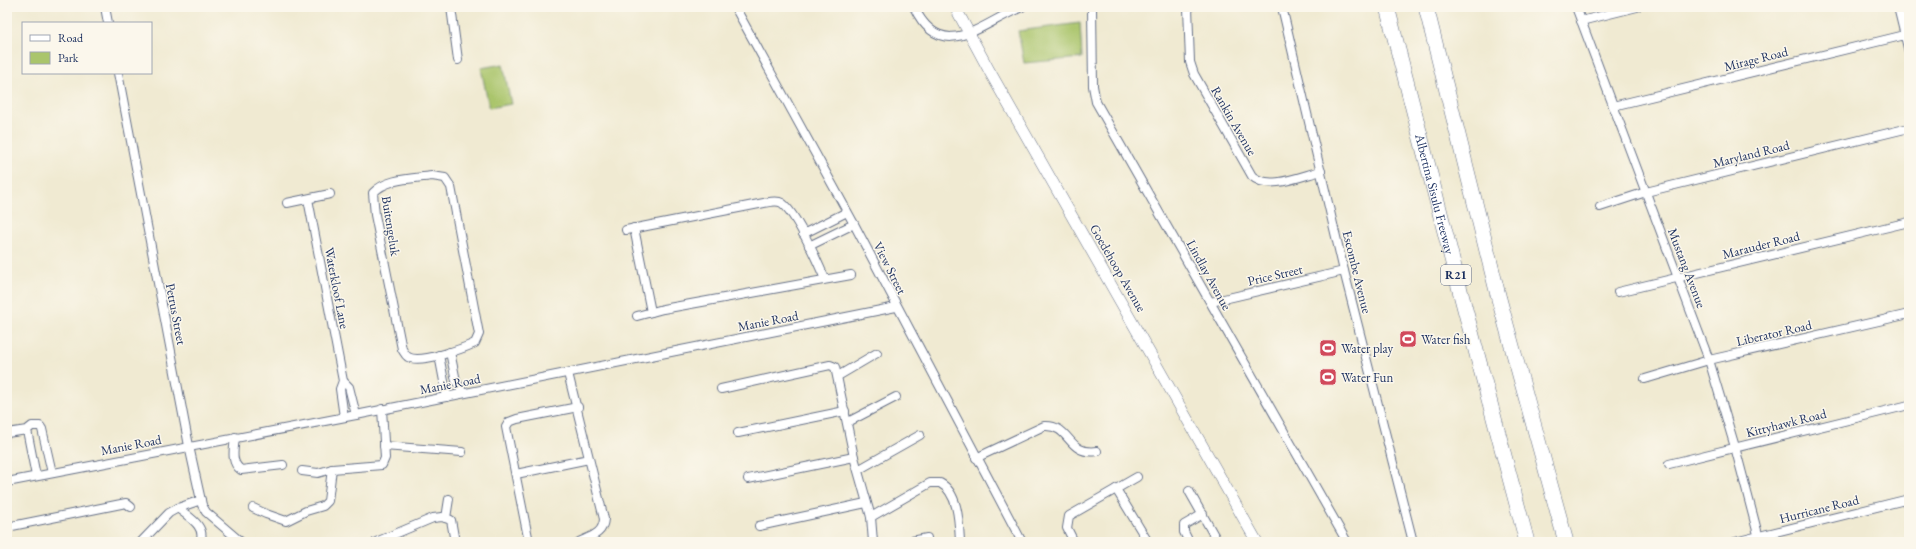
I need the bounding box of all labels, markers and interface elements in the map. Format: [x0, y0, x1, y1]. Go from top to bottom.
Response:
legend [22, 22, 152, 74]
text: Road [58, 30, 84, 46]
street label: Mirage Road [1722, 43, 1790, 75]
text: Park [58, 50, 79, 66]
street label: Rankin Avenue [1207, 83, 1261, 159]
street label: Albertina Sisulu Freeway [1411, 131, 1459, 256]
street label: Maryland Road [1711, 136, 1791, 172]
street label: Buitengeluk [378, 195, 404, 258]
street label: Goedehoop Avenue [1086, 221, 1150, 315]
street label: Mustang Avenue [1664, 226, 1710, 310]
street label: Marauder Road [1721, 227, 1802, 263]
street label: Escombe Avenue [1338, 229, 1376, 315]
street label: Lindlay Avenue [1183, 237, 1235, 313]
street label: View Street [870, 239, 910, 297]
street label: Waterkloof Lane [321, 246, 353, 330]
street label: Price Street [1246, 260, 1304, 290]
road number: R21 [1441, 265, 1471, 285]
street label: Petrus Street [162, 282, 190, 346]
street label: Manie Road [736, 307, 800, 335]
street label: Liberator Road [1735, 316, 1814, 350]
sports icon: Water fish [1398, 329, 1418, 349]
place label: Water fish [1421, 331, 1471, 348]
sports icon: Water play [1318, 338, 1338, 358]
place label: Water play [1341, 340, 1394, 357]
sports icon: Water Fun [1318, 367, 1338, 387]
place label: Water Fun [1341, 369, 1393, 386]
street label: Manie Road [418, 370, 482, 398]
street label: Kittyhawk Road [1744, 405, 1828, 441]
street label: Manie Road [99, 431, 163, 459]
street label: Hurricane Road [1778, 491, 1861, 527]

